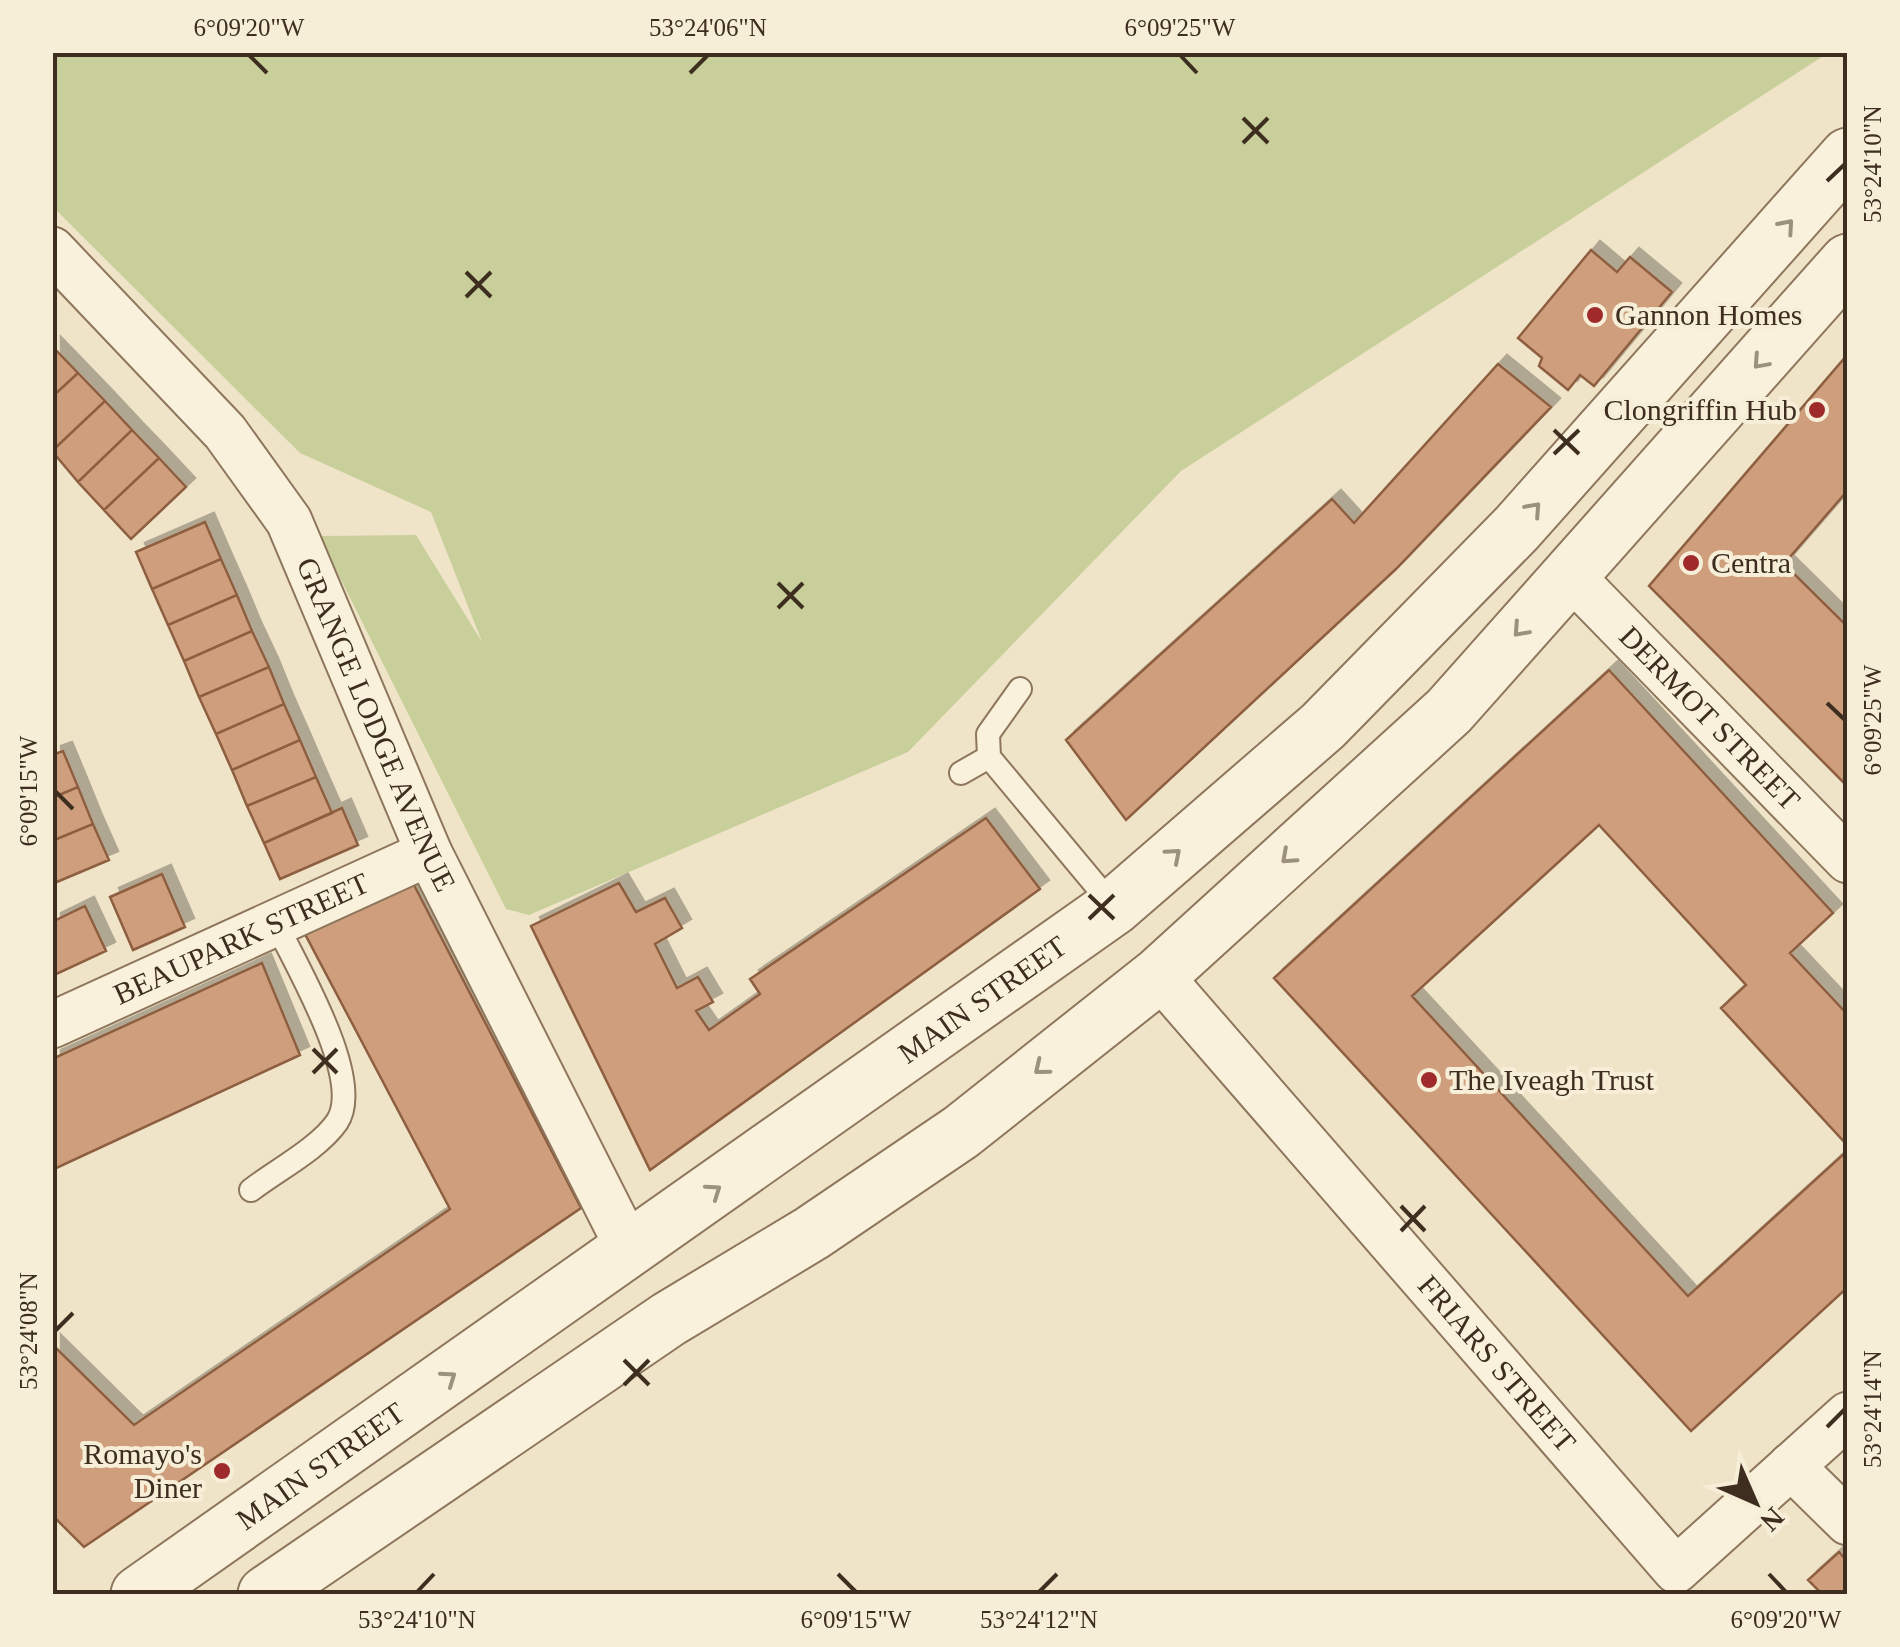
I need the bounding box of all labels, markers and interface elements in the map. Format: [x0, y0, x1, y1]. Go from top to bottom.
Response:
text: 6°09'20"W [194, 14, 305, 41]
text: 53°24'06"N [649, 14, 767, 41]
text: 6°09'25"W [1125, 14, 1236, 41]
text: 53°24'10"N [1859, 105, 1886, 223]
one-way arrow [1775, 219, 1793, 237]
place label: Gannon Homes [1615, 298, 1802, 331]
marker: Gannon Homes [1584, 304, 1606, 326]
one-way arrow [1754, 350, 1772, 369]
place label: Clongriffin Hub [1603, 393, 1797, 426]
marker: Clongriffin Hub [1806, 399, 1828, 421]
one-way arrow [1523, 502, 1541, 521]
place label: Centra [1711, 546, 1791, 579]
marker: Centra [1680, 552, 1702, 574]
street label: GRANGE LODGE AVENUE [290, 553, 463, 897]
one-way arrow [1514, 618, 1532, 637]
street label: DERMOT STREET [1613, 619, 1807, 817]
text: 6°09'25"W [1859, 664, 1886, 775]
text: 6°09'15"W [15, 735, 42, 846]
one-way arrow [1281, 845, 1300, 863]
one-way arrow [1163, 848, 1181, 866]
street label: BEAUPARK STREET [108, 866, 374, 1011]
street label: MAIN STREET [892, 929, 1073, 1070]
one-way arrow [1034, 1056, 1052, 1074]
place label: The Iveagh Trust [1449, 1063, 1655, 1096]
marker: The Iveagh Trust [1418, 1069, 1440, 1091]
one-way arrow [703, 1185, 722, 1203]
street label: FRIARS STREET [1412, 1269, 1583, 1458]
text: 53°24'08"N [15, 1272, 42, 1390]
text: 53°24'14"N [1859, 1350, 1886, 1468]
one-way arrow [437, 1372, 456, 1390]
street label: MAIN STREET [230, 1395, 410, 1536]
place label: Romayo's Diner [83, 1437, 202, 1504]
north arrow [1705, 1452, 1805, 1552]
marker: Romayo's Diner [211, 1460, 233, 1482]
text: N [1754, 1501, 1790, 1537]
text: 53°24'10"N [358, 1606, 476, 1633]
text: 6°09'15"W [801, 1606, 912, 1633]
text: 53°24'12"N [980, 1606, 1098, 1633]
text: 6°09'20"W [1731, 1606, 1842, 1633]

